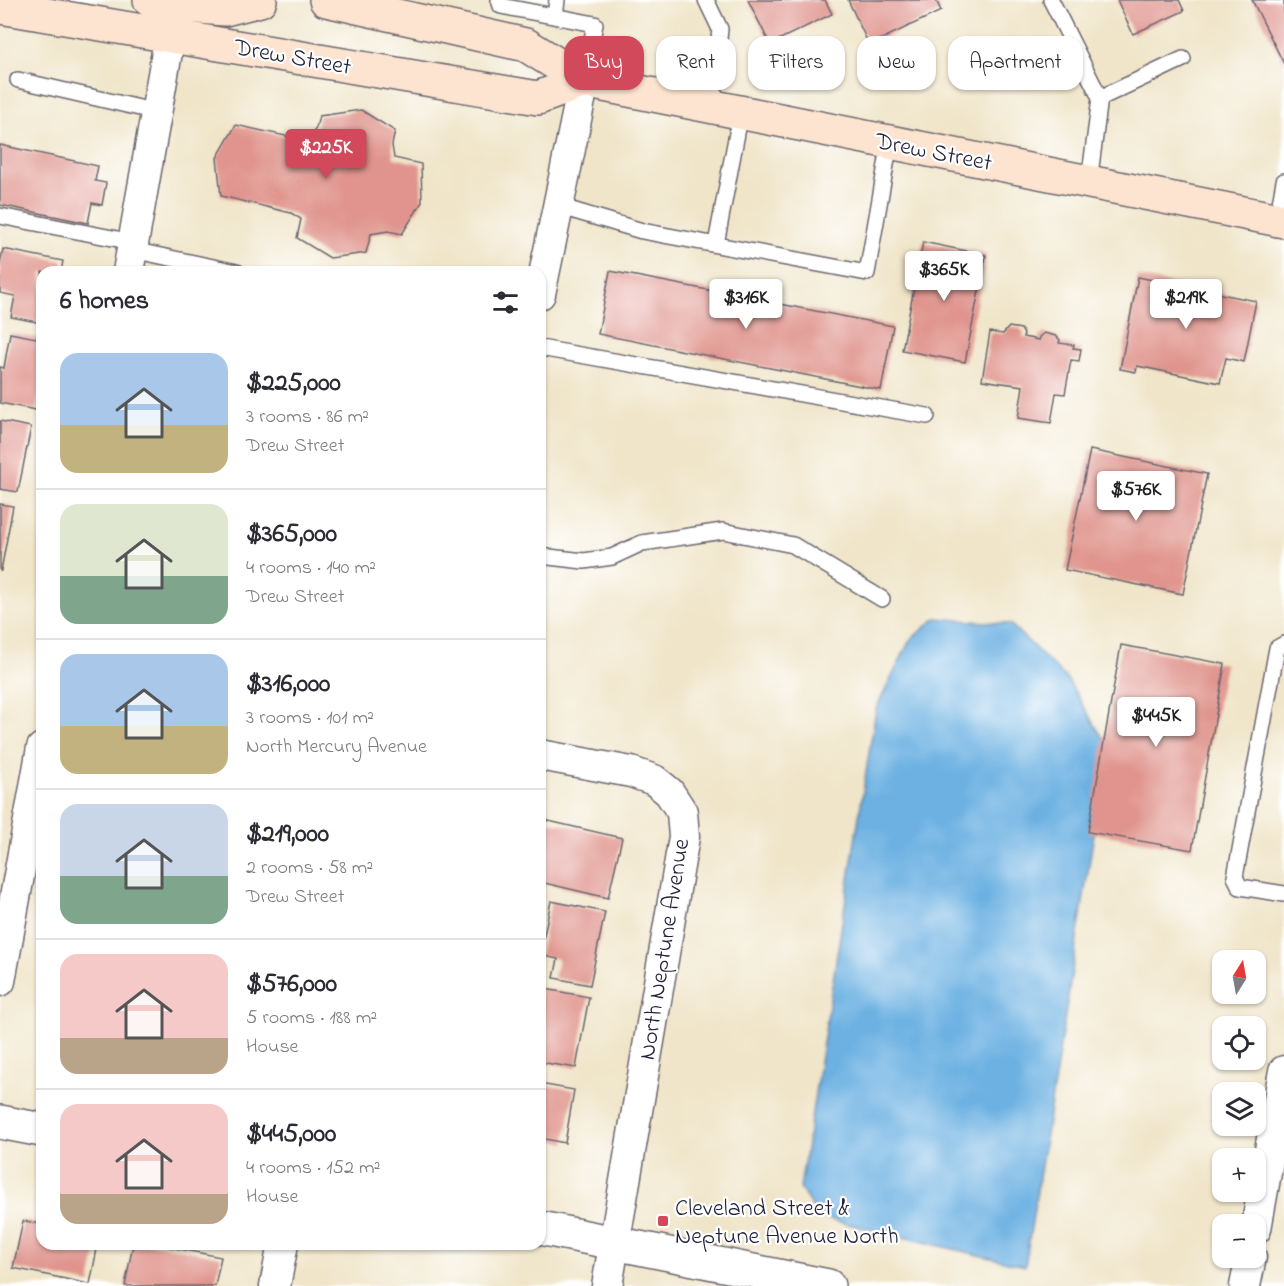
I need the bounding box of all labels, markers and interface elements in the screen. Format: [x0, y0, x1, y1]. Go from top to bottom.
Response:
street label: Drew Street [230, 31, 354, 86]
chip: Buy [564, 36, 644, 90]
chip: Rent [656, 36, 736, 90]
chip: Filters [748, 36, 845, 90]
chip: New [857, 36, 936, 90]
chip: Apartment [948, 36, 1083, 90]
street label: Drew Street [871, 125, 995, 182]
pin: $225K [284, 129, 368, 180]
text: $225K [299, 134, 353, 163]
pin: $365K [902, 251, 986, 302]
text: $365K [919, 256, 969, 285]
pin: $316K [704, 279, 788, 330]
pin: $219K [1144, 279, 1228, 330]
text: 6 homes [60, 283, 149, 321]
text: $316K [723, 284, 769, 313]
text: $219K [1164, 284, 1208, 313]
icon: filters [489, 286, 522, 319]
text: $225,000 [246, 365, 341, 403]
icon: home [108, 377, 180, 449]
text: 3 rooms · 86 m² [246, 403, 369, 432]
text: Drew Street [246, 432, 344, 461]
pin: $576K [1094, 471, 1178, 522]
text: $576K [1111, 476, 1161, 505]
text: $365,000 [246, 516, 337, 554]
icon: home [108, 528, 180, 600]
text: 4 rooms · 140 m² [246, 554, 376, 583]
text: Drew Street [246, 583, 344, 612]
text: $316,000 [246, 666, 330, 704]
icon: home [108, 678, 180, 750]
pin: $445K [1114, 697, 1198, 748]
text: $445K [1131, 702, 1181, 731]
text: 3 rooms · 101 m² [246, 704, 374, 733]
text: North Mercury Avenue [246, 733, 427, 762]
text: $219,000 [246, 816, 329, 854]
icon: home [108, 828, 180, 900]
street label: North Neptune Avenue [631, 836, 700, 1063]
text: 2 rooms · 58 m² [246, 854, 373, 883]
text: Drew Street [246, 883, 344, 912]
north arrow [1212, 950, 1266, 1004]
map controls [1212, 950, 1266, 1268]
text: $576,000 [246, 966, 337, 1004]
icon: home [108, 978, 180, 1050]
text: 5 rooms · 188 m² [246, 1004, 377, 1033]
button: locate [1212, 1016, 1266, 1070]
text: House [246, 1033, 299, 1062]
button: layers [1212, 1082, 1266, 1136]
text: $445,000 [246, 1116, 336, 1154]
icon: home [108, 1128, 180, 1200]
button: + [1212, 1148, 1266, 1202]
text: 4 rooms · 152 m² [246, 1154, 380, 1183]
text: House [246, 1183, 299, 1212]
place label: Cleveland Street & Neptune Avenue North [675, 1192, 899, 1255]
marker: Cleveland Street & Neptune Avenue North [656, 1214, 670, 1228]
button: − [1212, 1214, 1266, 1268]

